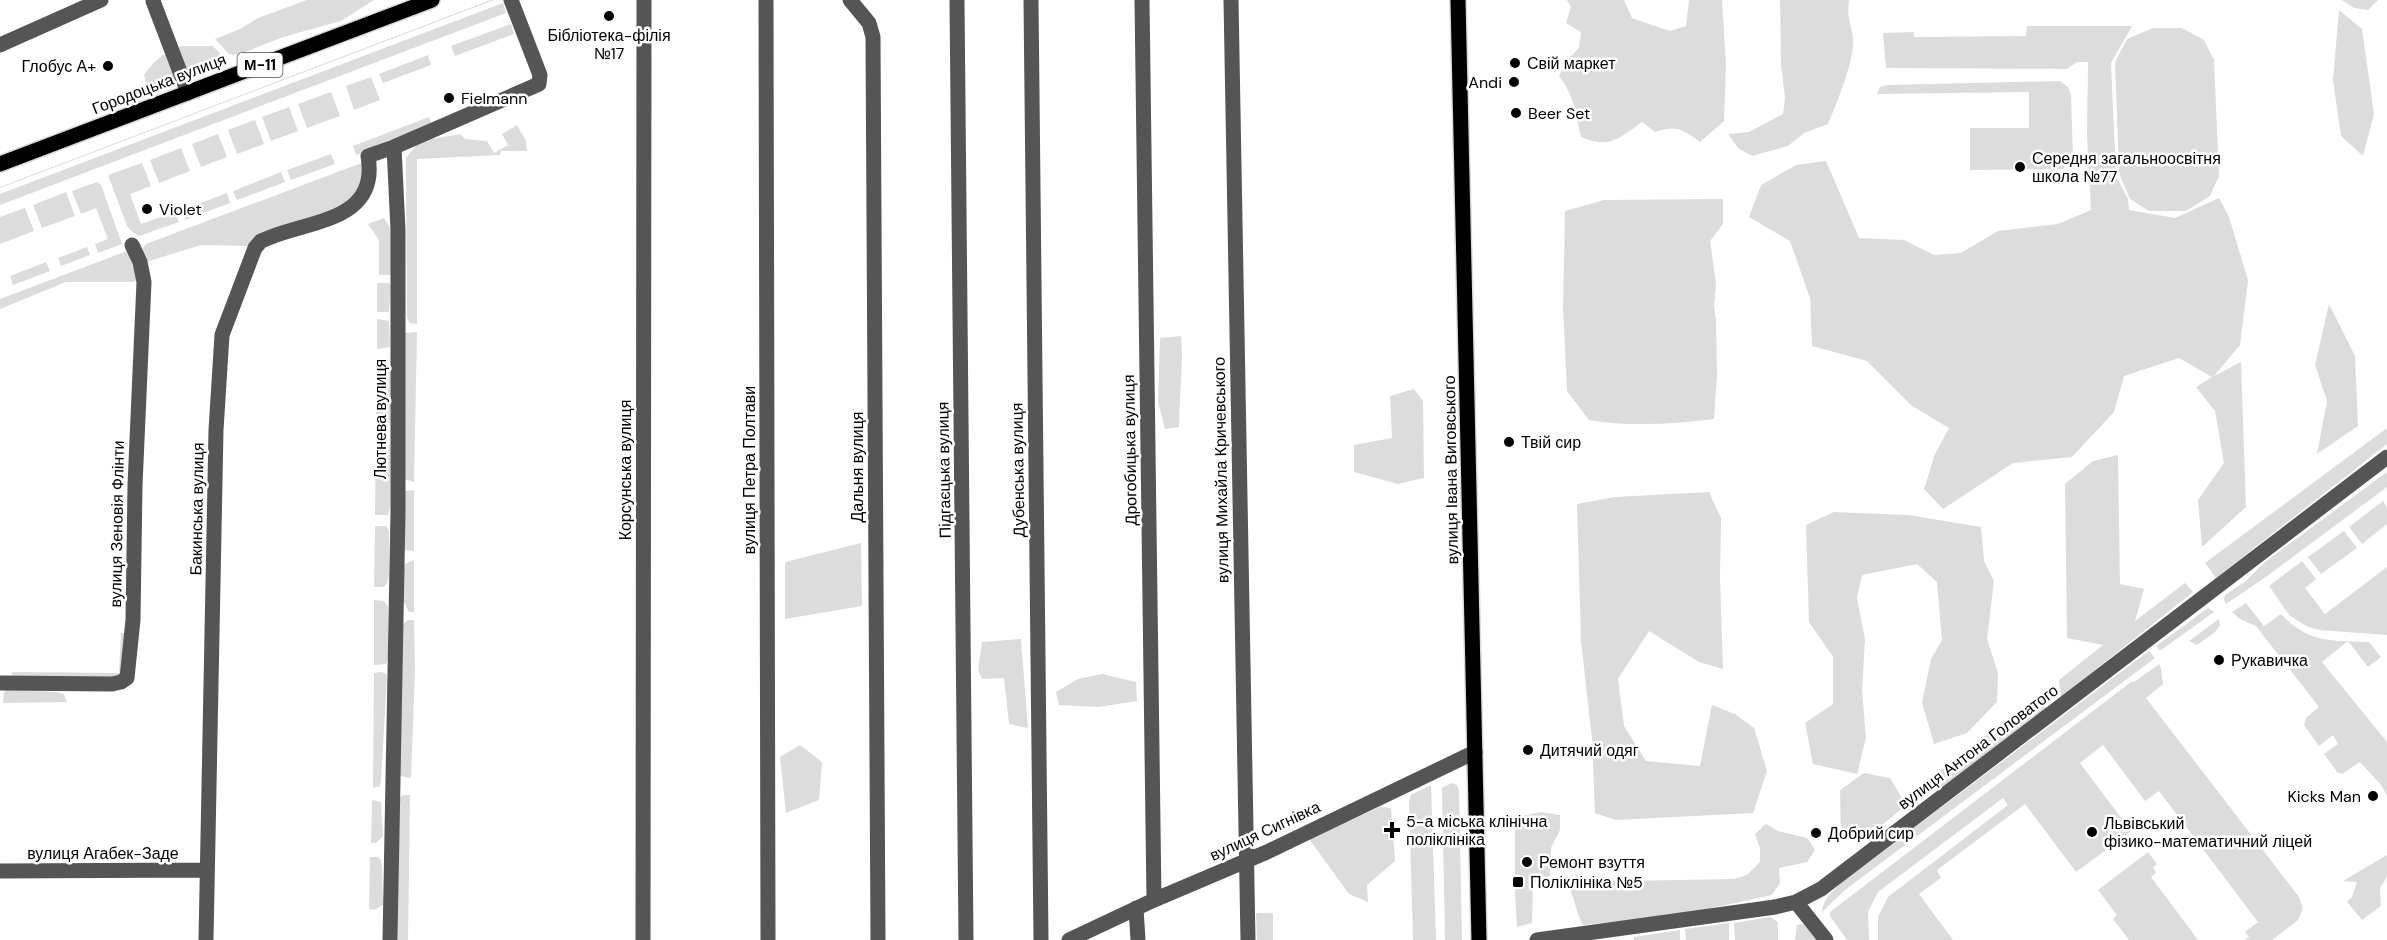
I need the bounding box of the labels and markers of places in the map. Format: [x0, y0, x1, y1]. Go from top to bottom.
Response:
marker: Бібліотека-філія №17 [602, 9, 616, 23]
place label: Бібліотека-філія №17 [547, 25, 671, 64]
place label: Свій маркет [1527, 53, 1616, 74]
place label: Глобус А+ [21, 56, 96, 77]
marker: Свій маркет [1508, 56, 1522, 70]
marker: Глобус А+ [101, 59, 115, 73]
place label: Andi [1468, 72, 1502, 93]
marker: Andi [1507, 75, 1521, 89]
place label: Fielmann [461, 88, 527, 109]
marker: Fielmann [442, 91, 456, 105]
place label: Beer Set [1528, 103, 1590, 124]
marker: Beer Set [1509, 106, 1523, 120]
place label: Середня загальноосвітня школа №77 [2032, 148, 2221, 187]
marker: Середня загальноосвітня школа №77 [2013, 160, 2027, 174]
place label: Violet [159, 199, 202, 220]
marker: Violet [140, 202, 154, 216]
place label: Твій сир [1521, 432, 1581, 453]
marker: Твій сир [1502, 435, 1516, 449]
place label: Рукавичка [2231, 650, 2308, 671]
marker: Рукавичка [2212, 653, 2226, 667]
place label: Дитячий одяг [1540, 740, 1639, 761]
marker: Дитячий одяг [1521, 743, 1535, 757]
place label: Kicks Man [2287, 786, 2361, 807]
marker: Kicks Man [2366, 789, 2380, 803]
place label: 5-а міська клінічна поліклініка [1406, 811, 1548, 850]
place label: Львівський фізико-математичний ліцей [2104, 813, 2312, 852]
marker: 5-а міська клінічна поліклініка [1383, 821, 1401, 839]
place label: Добрий сир [1828, 823, 1914, 844]
marker: Львівський фізико-математичний ліцей [2085, 825, 2099, 839]
marker: Добрий сир [1809, 826, 1823, 840]
place label: Ремонт взуття [1539, 852, 1645, 873]
marker: Ремонт взуття [1520, 855, 1534, 869]
place label: Поліклініка №5 [1530, 872, 1643, 893]
marker: Поліклініка №5 [1511, 875, 1525, 889]

